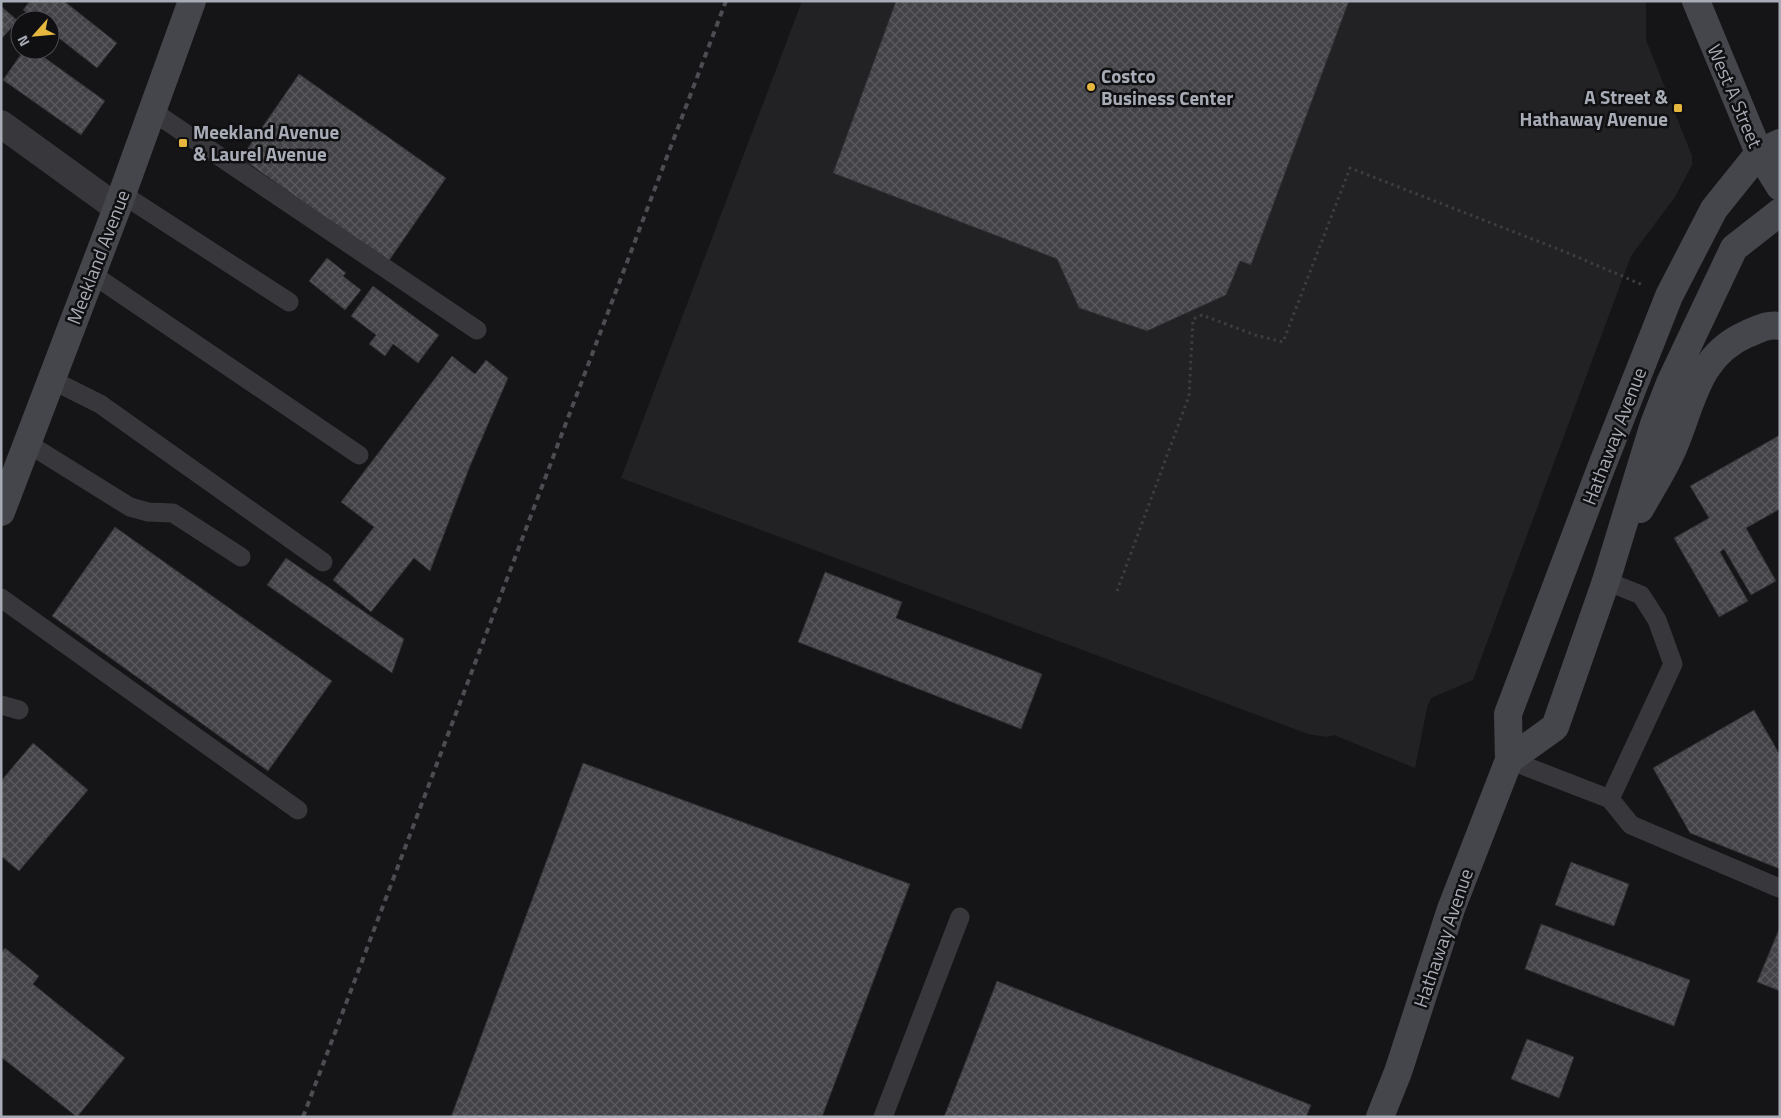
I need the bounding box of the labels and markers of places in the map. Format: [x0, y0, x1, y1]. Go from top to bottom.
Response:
place label: Costco Business Center [1101, 61, 1233, 112]
marker: Costco Business Center [1085, 81, 1097, 93]
place label: A Street & Hathaway Avenue [1520, 82, 1669, 133]
marker: A Street & Hathaway Avenue [1672, 102, 1684, 114]
place label: Meekland Avenue & Laurel Avenue [193, 117, 340, 168]
marker: Meekland Avenue & Laurel Avenue [177, 137, 189, 149]

